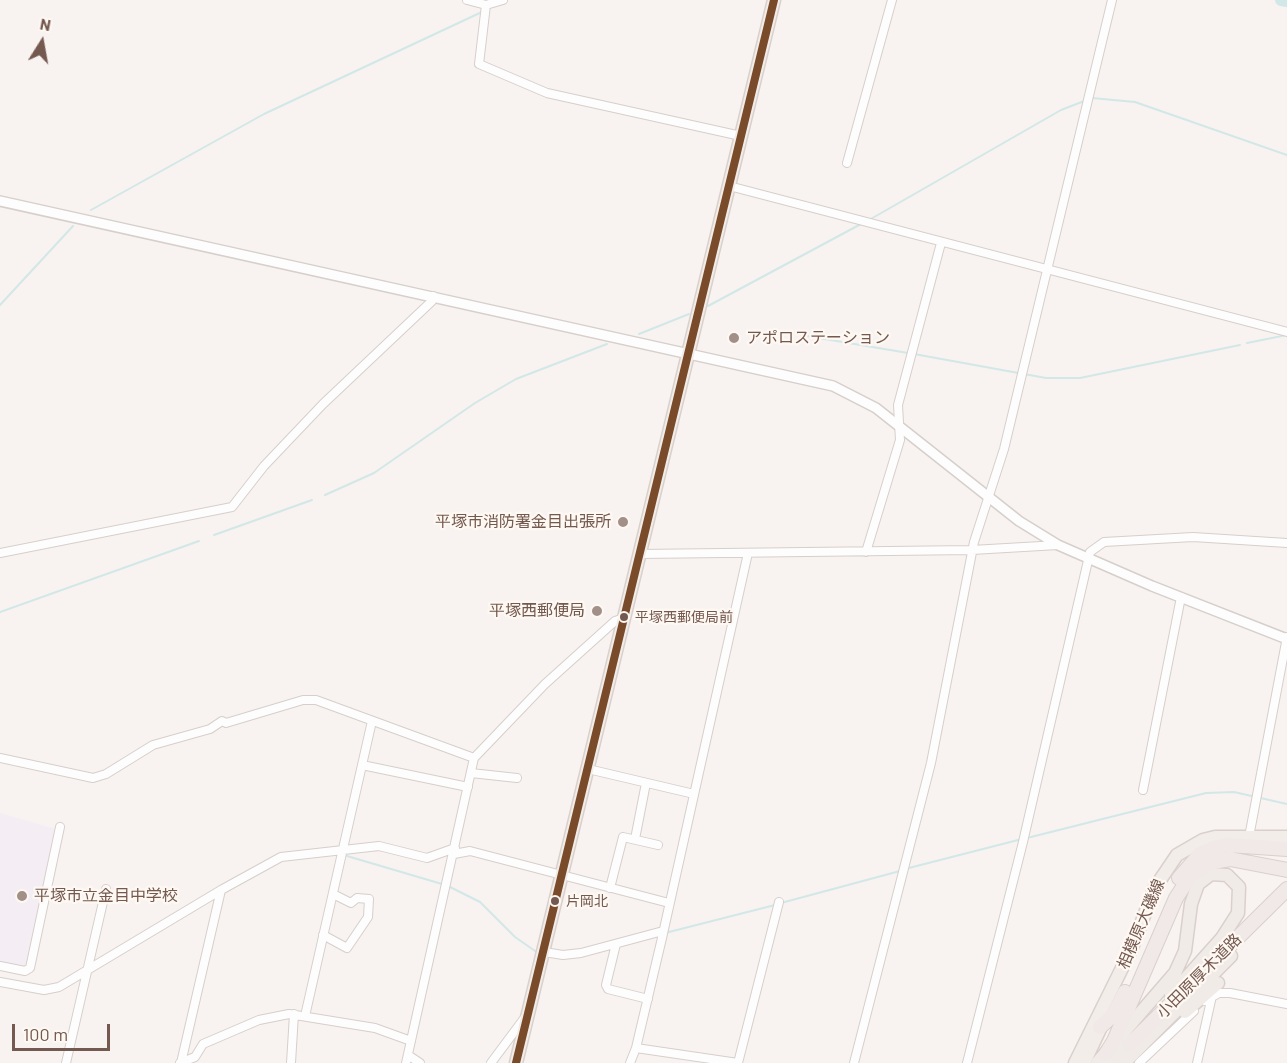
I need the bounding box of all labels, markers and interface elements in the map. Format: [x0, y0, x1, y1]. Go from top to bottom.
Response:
north arrow [12, 12, 72, 72]
text: N [38, 13, 53, 34]
place label: アポロステーション [746, 328, 890, 348]
marker: アポロステーション [727, 331, 741, 345]
place label: 平塚市消防署金目出張所 [435, 512, 611, 532]
marker: 平塚市消防署金目出張所 [616, 515, 630, 529]
place label: 平塚西郵便局 [489, 601, 585, 621]
marker: 平塚西郵便局 [590, 604, 604, 618]
place label: 平塚西郵便局前 [635, 609, 733, 625]
marker: 平塚西郵便局前 [618, 611, 630, 623]
street label: 相模原大磯線 [1113, 876, 1169, 972]
place label: 平塚市立金目中学校 [34, 886, 178, 906]
marker: 平塚市立金目中学校 [15, 889, 29, 903]
place label: 片岡北 [566, 893, 608, 909]
marker: 片岡北 [549, 895, 561, 907]
street label: 小田原厚木道路 [1153, 930, 1245, 1022]
scale bar [15, 1012, 112, 1050]
text: 100 m [23, 1023, 68, 1045]

